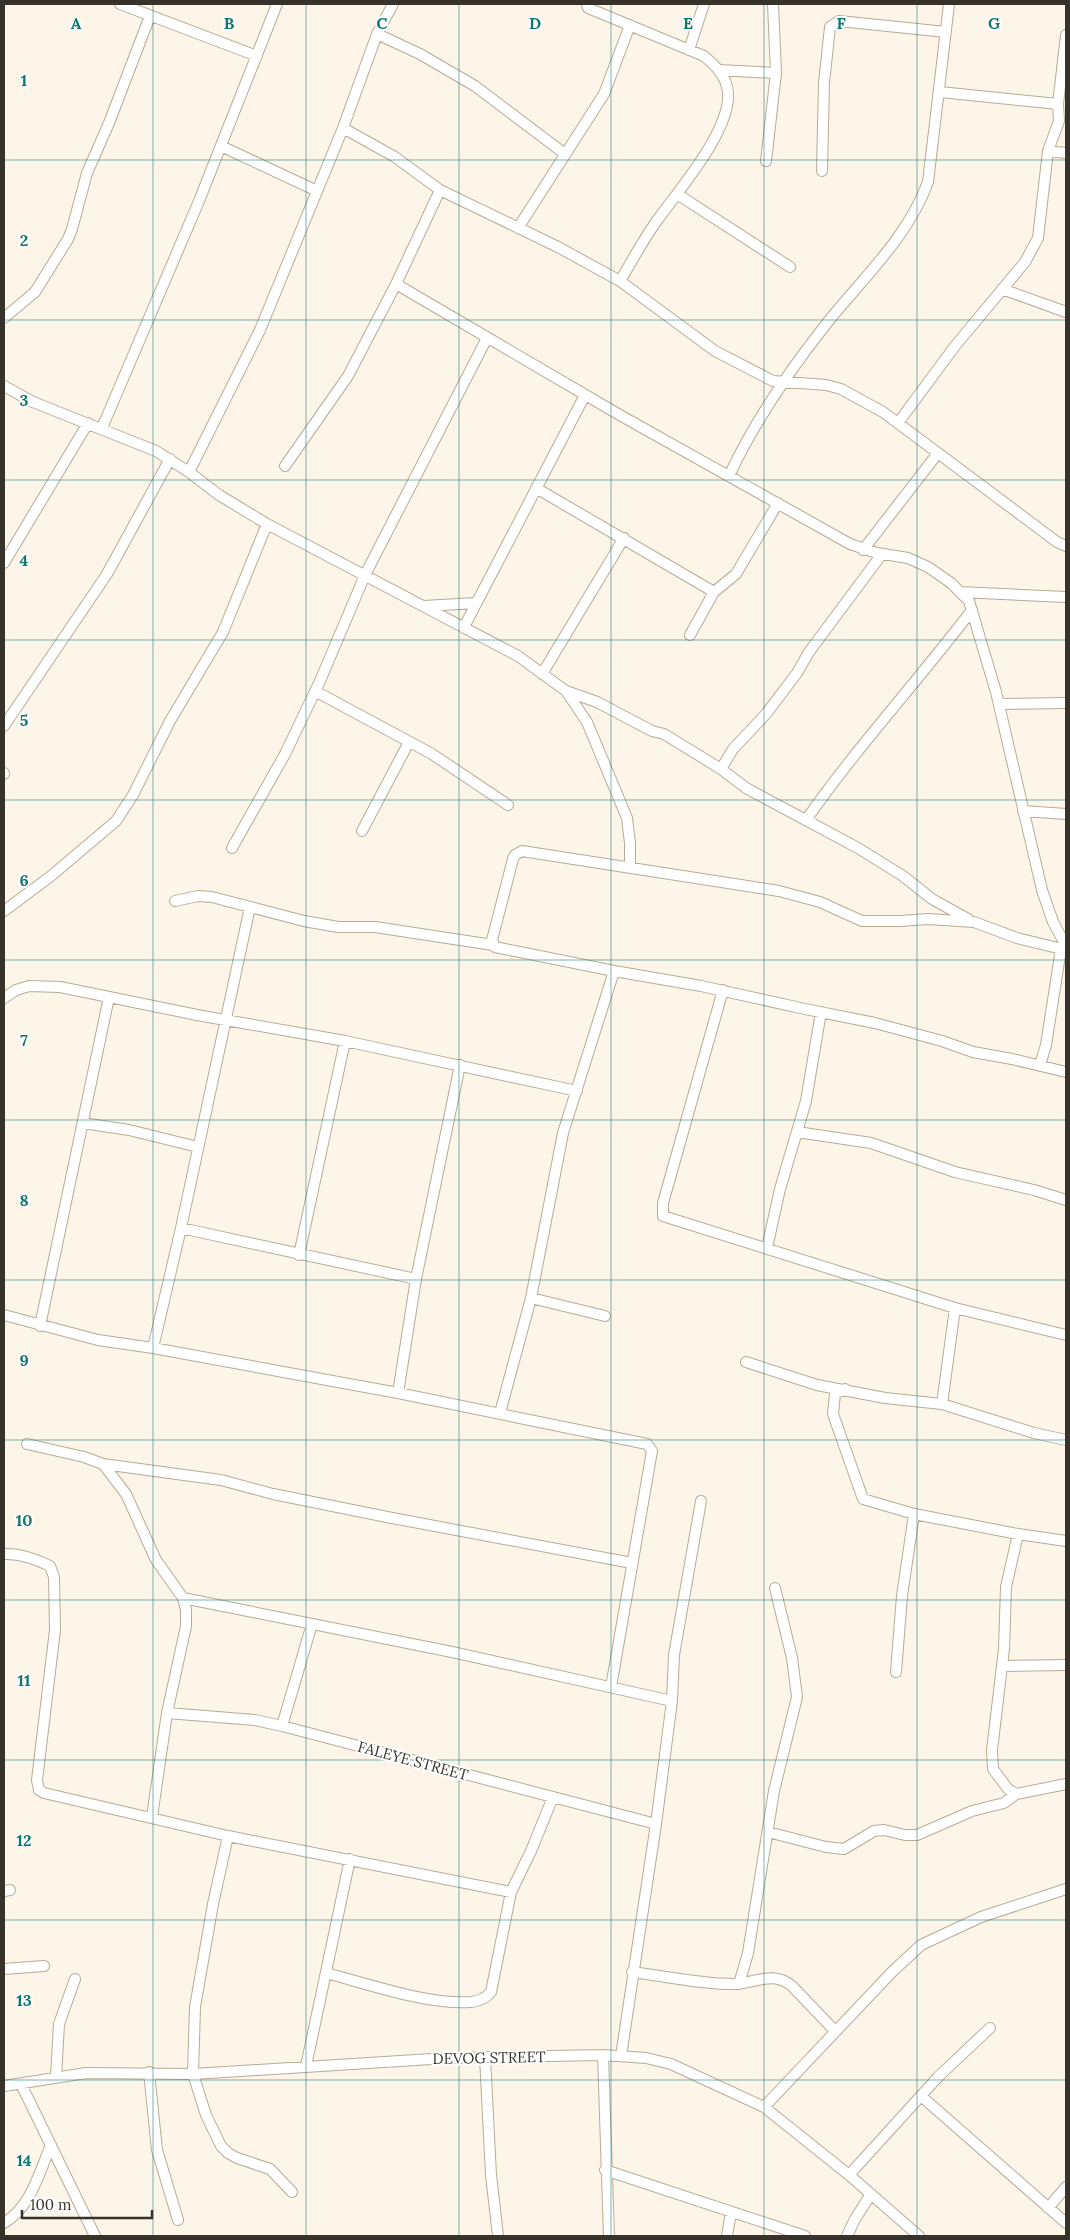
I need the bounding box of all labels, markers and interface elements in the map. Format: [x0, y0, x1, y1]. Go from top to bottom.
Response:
text: A [71, 13, 82, 33]
text: B [224, 13, 235, 33]
text: C [376, 13, 388, 33]
text: D [529, 13, 541, 33]
text: E [683, 13, 693, 33]
text: F [836, 13, 846, 33]
text: G [988, 13, 1000, 33]
text: 1 [21, 70, 27, 90]
text: 2 [20, 230, 28, 250]
text: 3 [20, 390, 29, 410]
text: 4 [20, 550, 29, 570]
text: 5 [20, 710, 29, 730]
text: 6 [19, 870, 29, 890]
text: 7 [20, 1030, 28, 1050]
text: 8 [19, 1190, 29, 1210]
text: 9 [19, 1350, 29, 1370]
text: 10 [16, 1510, 32, 1530]
text: 11 [18, 1670, 31, 1690]
street label: FALEYE STREET [356, 1737, 471, 1784]
text: 12 [16, 1830, 32, 1850]
text: 13 [16, 1990, 32, 2010]
street label: DEVOG STREET [432, 2047, 546, 2068]
text: 14 [16, 2150, 32, 2170]
scale bar [22, 2188, 152, 2220]
text: 100 m [30, 2195, 71, 2214]

